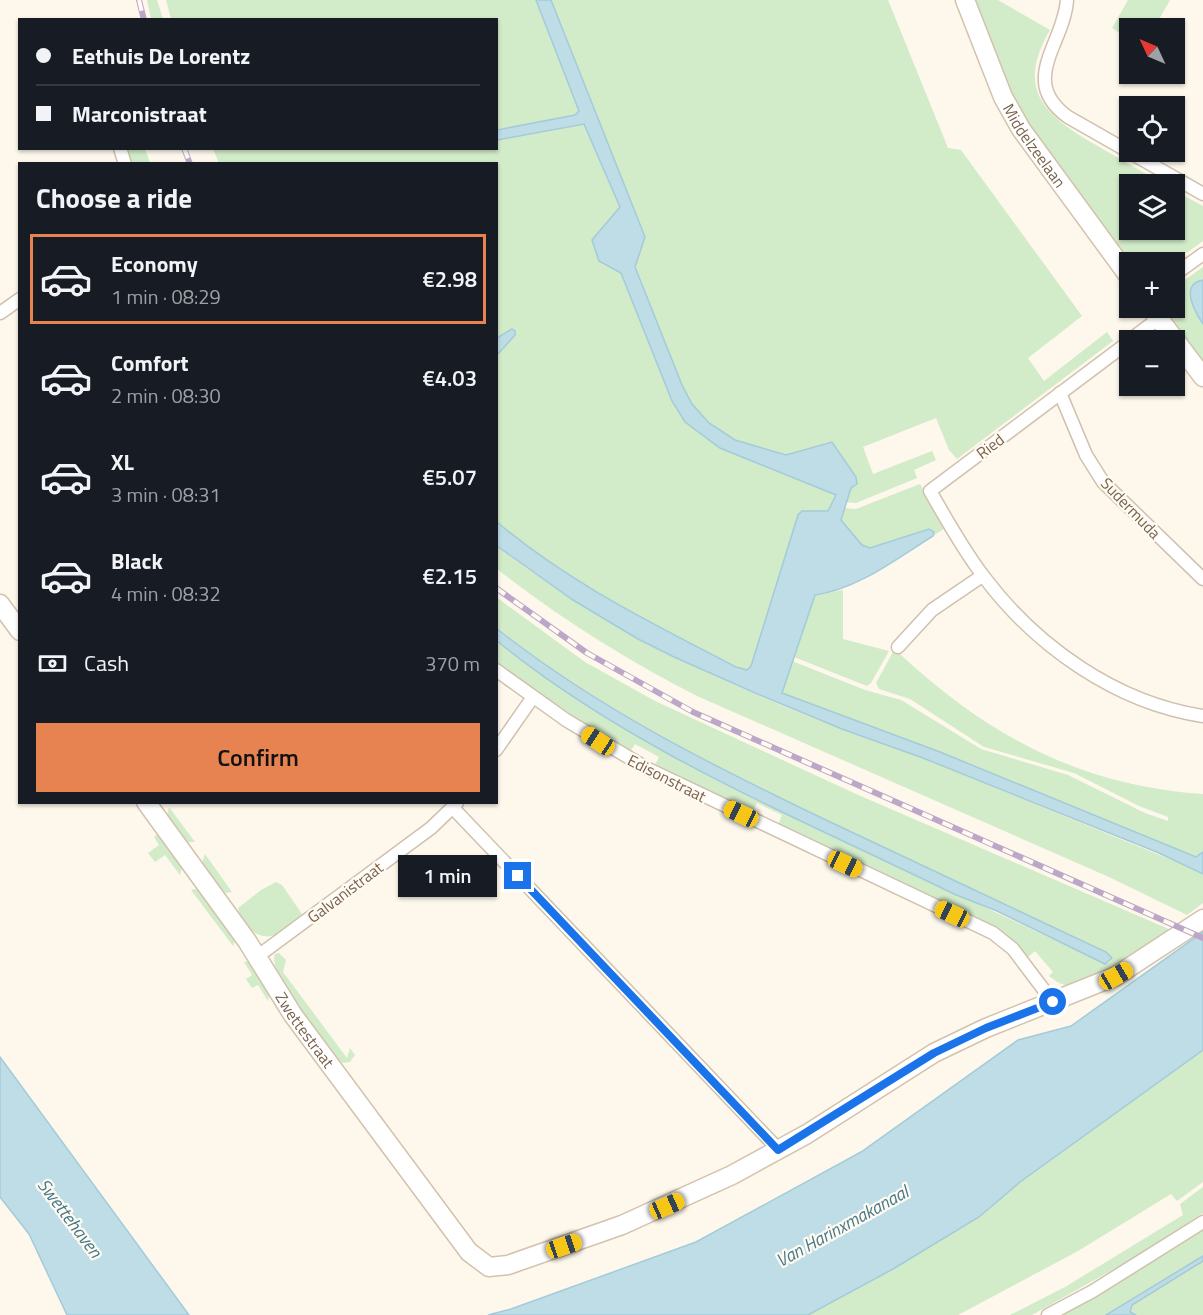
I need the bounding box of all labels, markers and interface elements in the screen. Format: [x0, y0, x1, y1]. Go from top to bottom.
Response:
north arrow [1119, 18, 1185, 84]
map controls [1119, 18, 1185, 396]
text: Eethuis De Lorentz [72, 39, 250, 73]
button: locate [1119, 96, 1185, 162]
text: Marconistraat [72, 97, 207, 131]
street label: Middelzeelaan [997, 99, 1072, 192]
button: layers [1119, 174, 1185, 240]
text: Choose a ride [36, 177, 192, 218]
text: Economy [111, 247, 198, 281]
icon: car [39, 252, 93, 306]
button: + [1119, 252, 1185, 318]
text: €2.98 [422, 262, 477, 296]
text: 1 min · 08:29 [111, 281, 221, 312]
button: − [1119, 330, 1185, 396]
text: Comfort [111, 346, 189, 380]
icon: car [39, 351, 93, 405]
text: €4.03 [422, 361, 477, 395]
text: 2 min · 08:30 [111, 380, 221, 411]
street label: Ried [971, 427, 1009, 465]
text: XL [111, 445, 134, 479]
icon: car [39, 450, 93, 504]
text: €5.07 [422, 460, 477, 494]
street label: Sudermuda [1095, 472, 1167, 544]
text: 3 min · 08:31 [111, 479, 221, 510]
text: Black [111, 544, 163, 578]
icon: car [39, 549, 93, 603]
text: €2.15 [422, 559, 477, 593]
text: 4 min · 08:32 [111, 578, 221, 609]
text: Cash [84, 646, 129, 680]
icon: cash [36, 647, 69, 680]
text: 370 m [425, 648, 480, 679]
button: Confirm [36, 723, 480, 792]
car [578, 724, 618, 758]
street label: Edisonstraat [624, 748, 711, 808]
car [721, 798, 761, 830]
car [825, 848, 865, 880]
street label: Galvanistraat [302, 855, 388, 929]
callout: 1 min [398, 855, 497, 897]
text: 1 min [423, 860, 472, 891]
route end [504, 862, 531, 889]
car [932, 898, 972, 930]
car [1096, 959, 1136, 993]
street label: Zwettestraat [270, 987, 341, 1073]
route start [1039, 988, 1066, 1015]
water label: Swettehaven [31, 1173, 109, 1264]
water label: Van Harinxmakanaal [771, 1177, 915, 1274]
car [647, 1190, 687, 1222]
car [544, 1232, 584, 1260]

